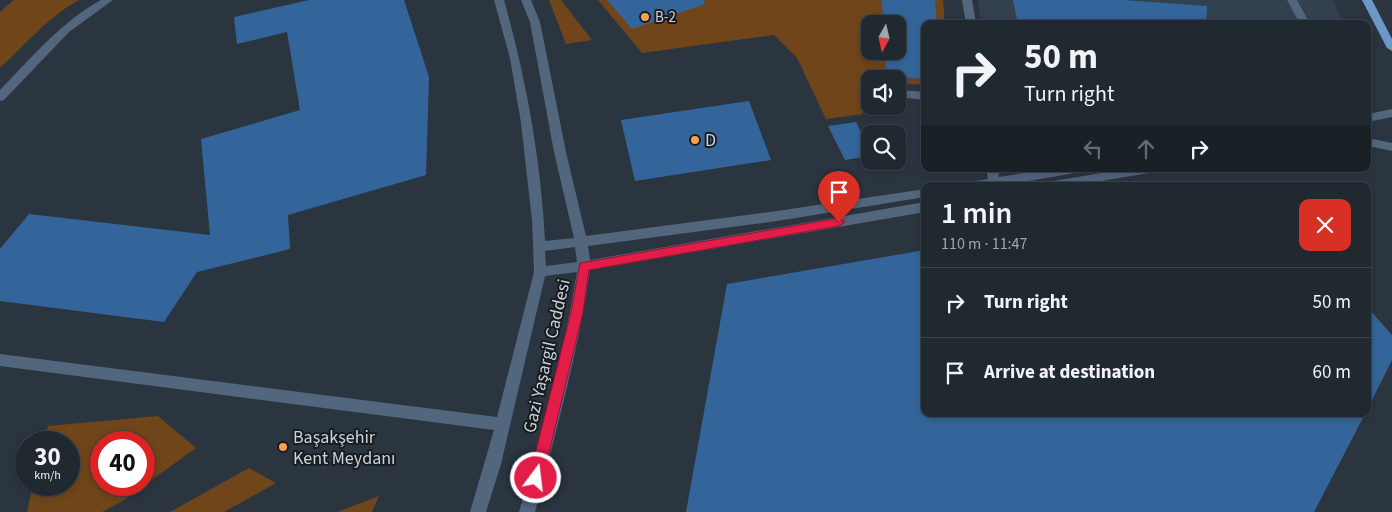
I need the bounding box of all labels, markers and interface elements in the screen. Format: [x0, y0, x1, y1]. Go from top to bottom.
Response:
place label: B-2 [655, 7, 676, 28]
marker: B-2 [639, 11, 651, 23]
north arrow [861, 15, 906, 60]
map controls [861, 15, 906, 170]
text: 50 m [1024, 32, 1098, 82]
icon: right [941, 40, 1006, 105]
button: sound [861, 70, 906, 115]
text: Turn right [1024, 78, 1114, 110]
button: search [861, 125, 906, 170]
place label: D [705, 128, 716, 153]
marker: D [689, 134, 701, 146]
icon: left [1079, 135, 1107, 163]
icon: ahead [1132, 135, 1160, 163]
icon: right [1185, 135, 1213, 163]
pin [818, 171, 860, 222]
icon: arrive [825, 178, 853, 206]
text: 1 min [941, 192, 1012, 235]
button: close [1299, 199, 1351, 251]
text: 110 m · 11:47 [941, 233, 1028, 255]
street label: Gazi Yaşargil Caddesi [517, 277, 577, 435]
icon: right [941, 289, 969, 317]
text: Turn right [984, 289, 1068, 316]
text: 50 m [1313, 289, 1351, 316]
icon: arrive [941, 359, 969, 387]
text: Arrive at destination [984, 359, 1155, 386]
text: 60 m [1313, 359, 1351, 386]
place label: Başakşehir Kent Meydanı [293, 425, 396, 471]
speed limit sign: 40 [90, 431, 155, 496]
text: 30 [34, 439, 61, 475]
marker: Başakşehir Kent Meydanı [277, 441, 289, 453]
position arrow [509, 451, 561, 503]
text: km/h [34, 467, 61, 484]

